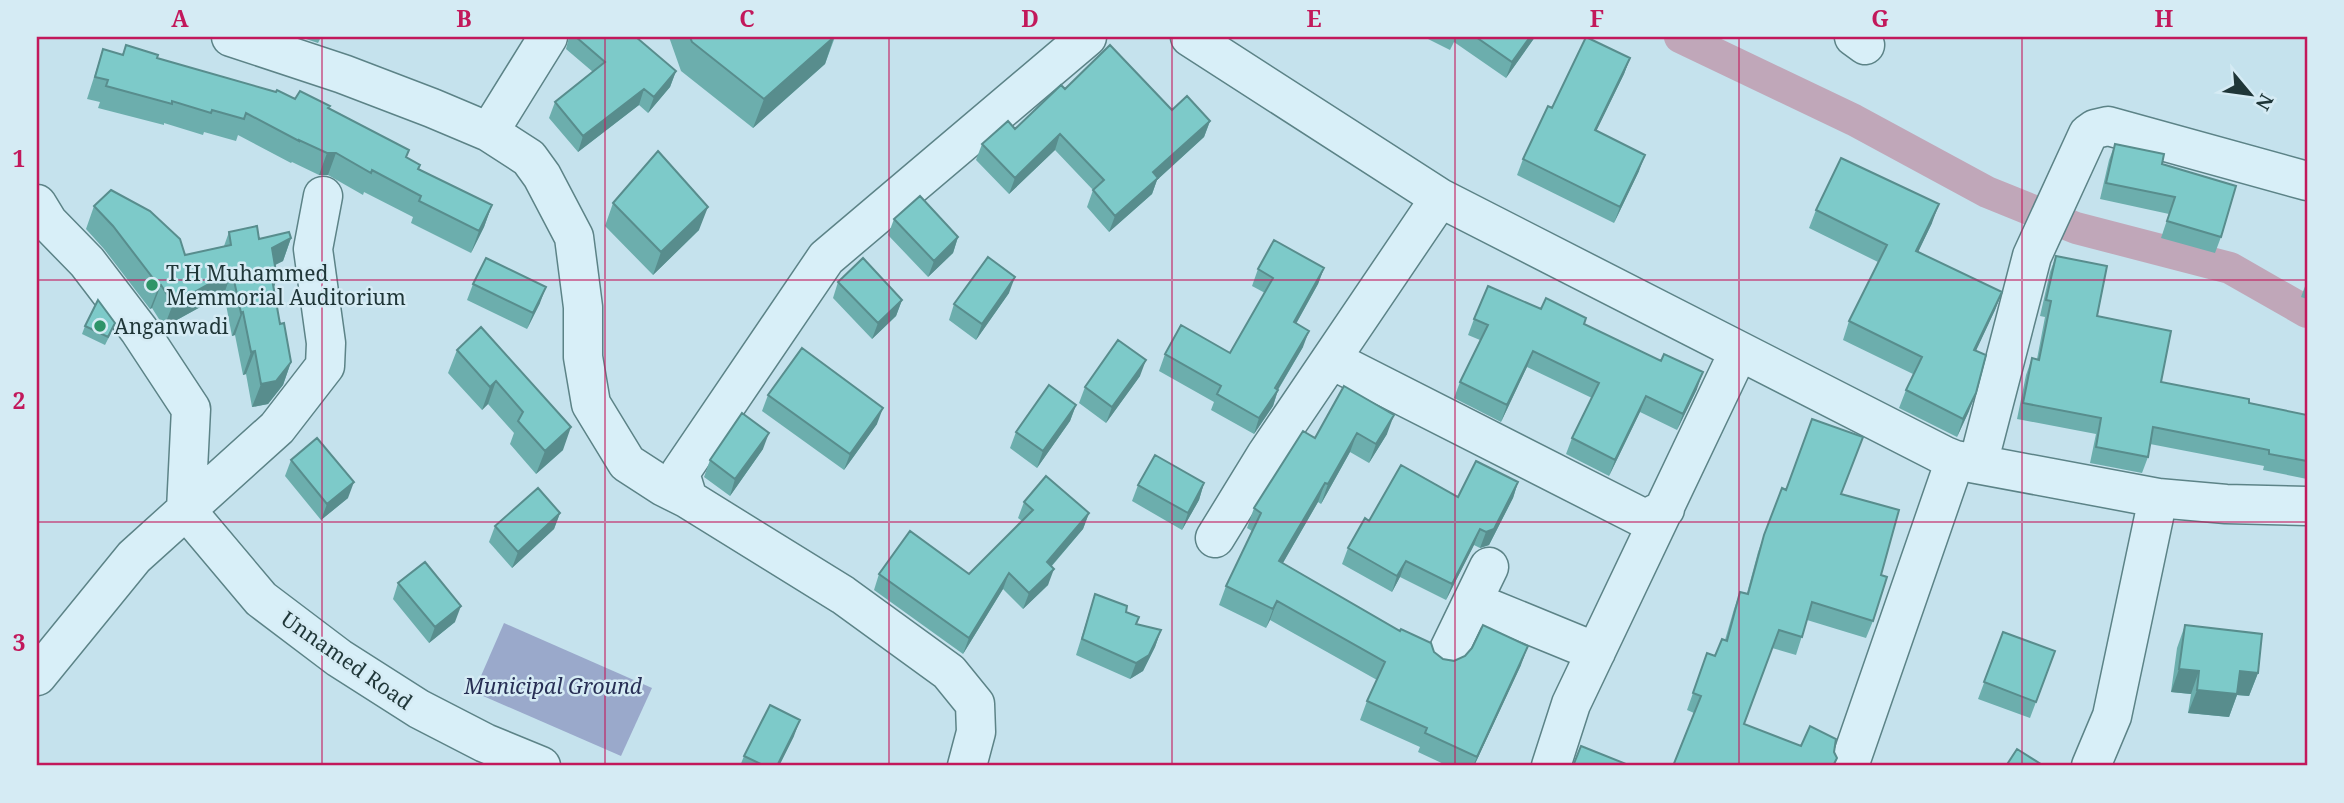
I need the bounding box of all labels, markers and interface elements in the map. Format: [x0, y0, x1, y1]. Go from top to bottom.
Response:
text: A [171, 2, 189, 34]
text: B [456, 2, 472, 34]
text: C [739, 2, 755, 34]
text: D [1021, 2, 1039, 34]
text: E [1306, 2, 1322, 34]
text: F [1590, 2, 1604, 34]
text: G [1871, 2, 1889, 34]
text: H [2155, 2, 2174, 34]
north arrow [2214, 60, 2284, 130]
text: N [2250, 89, 2280, 115]
text: 1 [13, 142, 26, 174]
place label: T H Muhammed Memmorial Auditorium [166, 259, 406, 311]
marker: T H Muhammed Memmorial Auditorium [144, 277, 160, 293]
place label: Anganwadi [114, 312, 229, 340]
marker: Anganwadi [92, 318, 108, 334]
text: 2 [13, 384, 26, 416]
street label: Unnamed Road [276, 604, 418, 716]
text: 3 [13, 626, 26, 658]
park label: Municipal Ground [463, 672, 643, 700]

